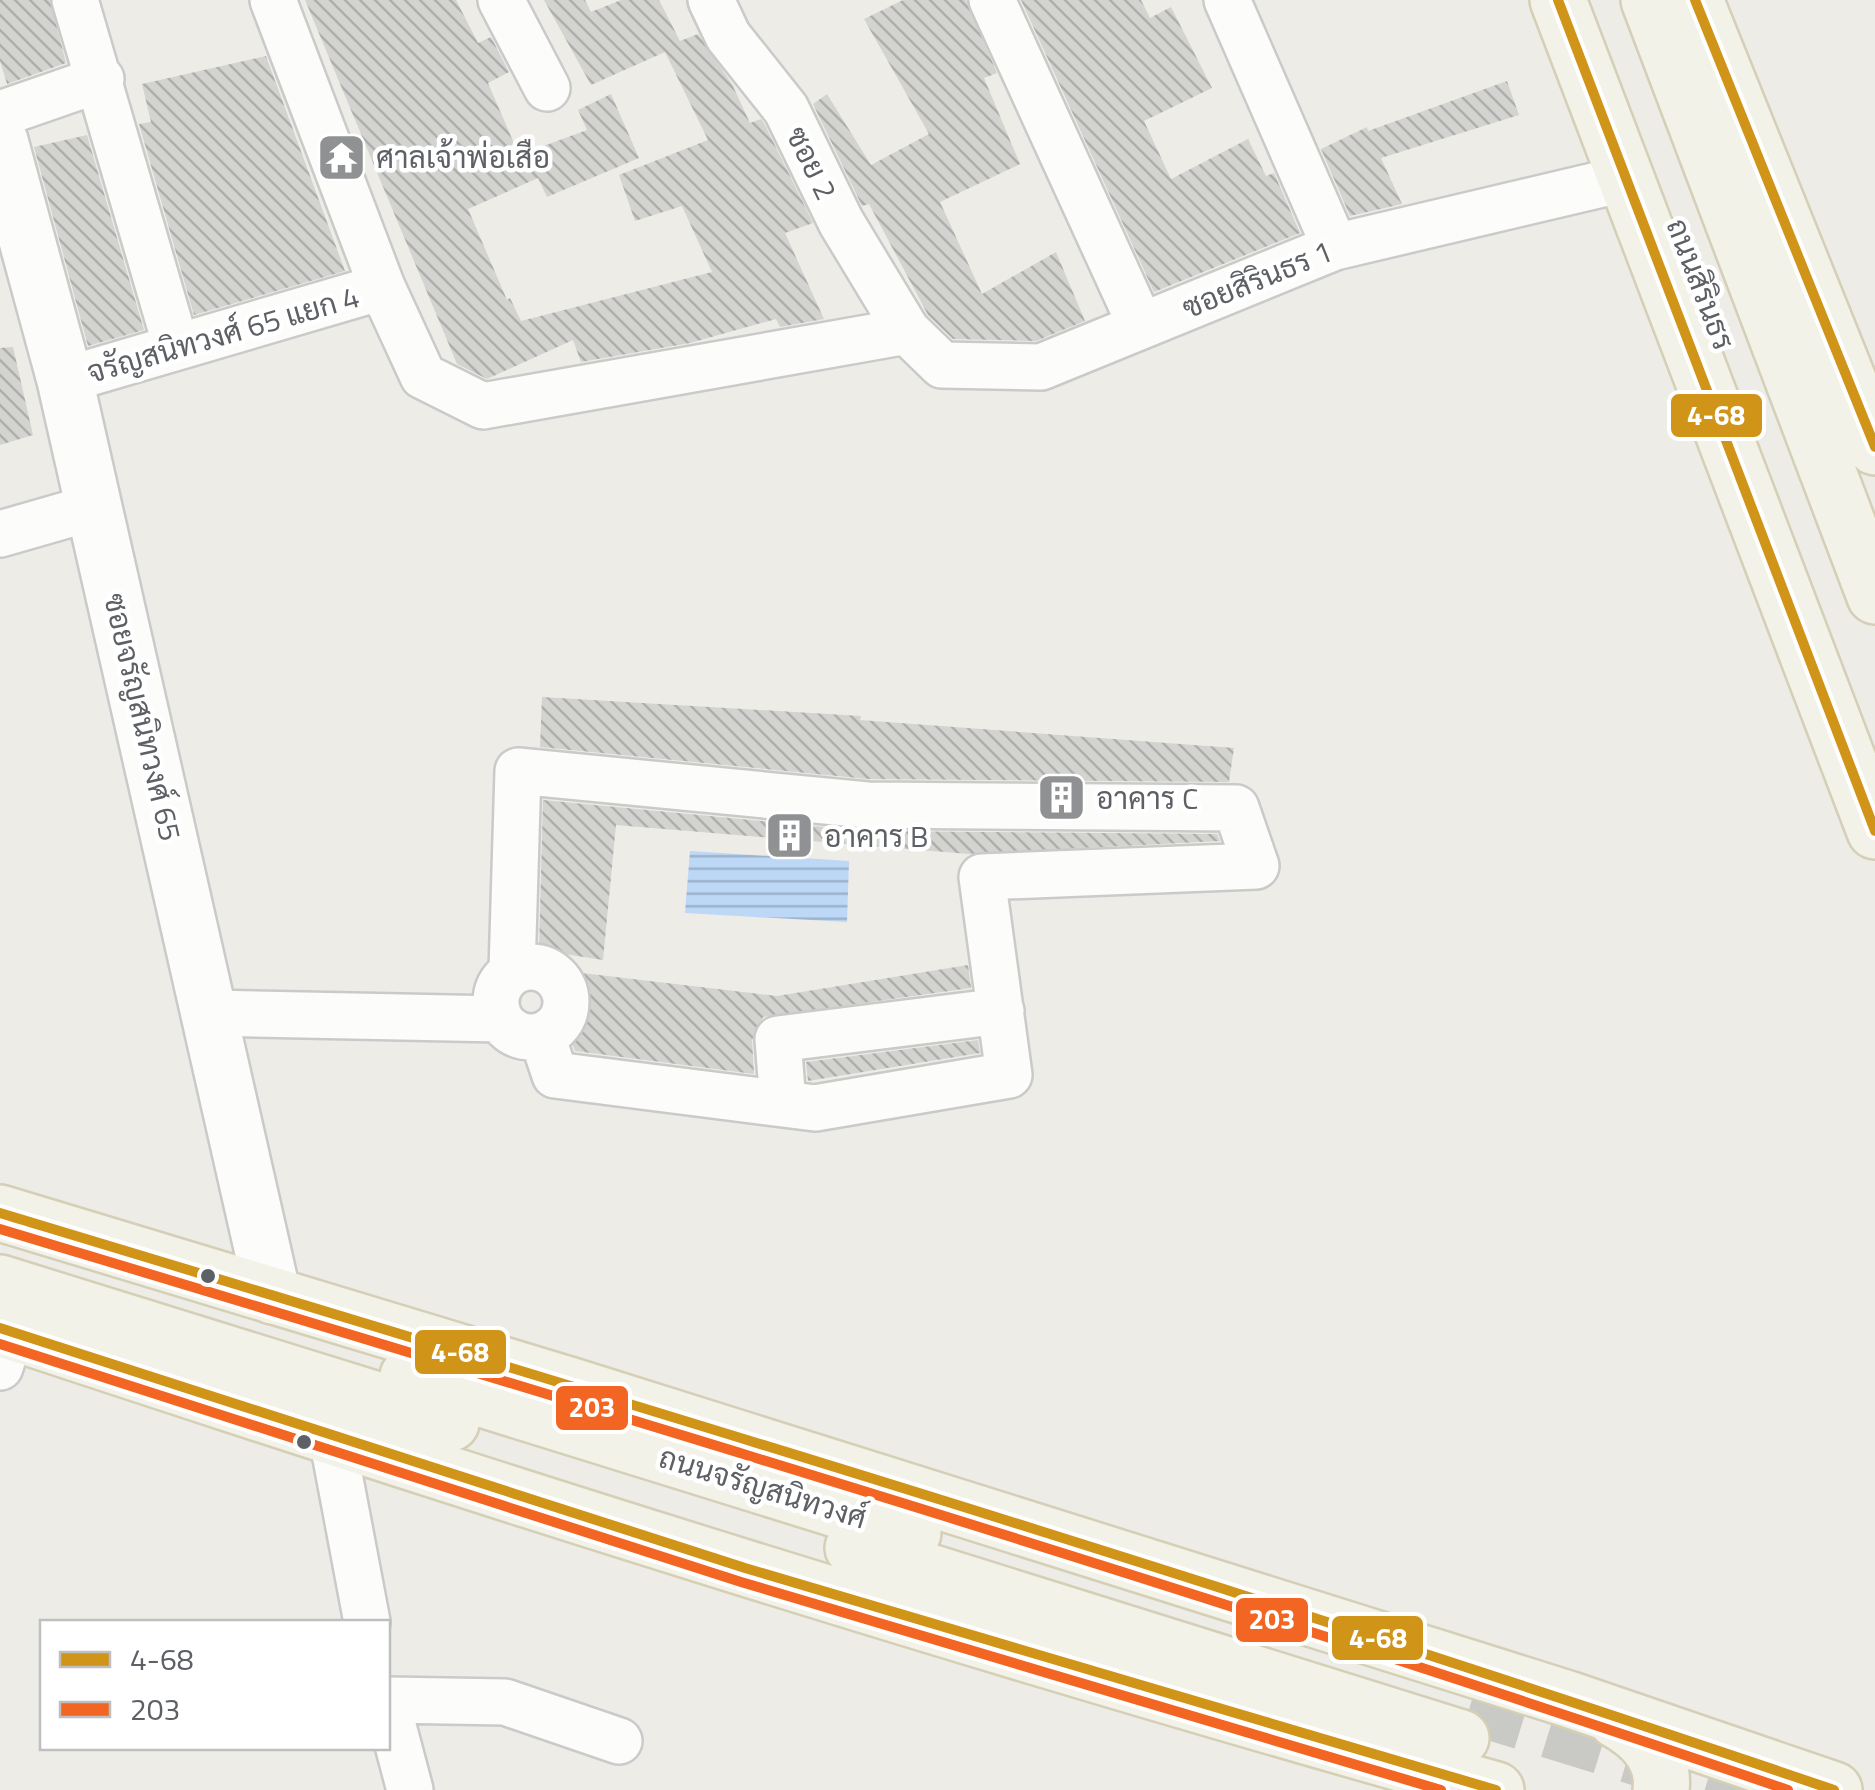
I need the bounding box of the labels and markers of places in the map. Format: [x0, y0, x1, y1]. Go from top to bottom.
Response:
temple icon: ศาลเจ้าพ่อเสือ [315, 131, 367, 183]
place label: ศาลเจ้าพ่อเสือ [376, 134, 550, 180]
building icon: อาคาร C [1035, 772, 1087, 824]
place label: อาคาร C [1096, 775, 1198, 821]
building icon: อาคาร B [763, 810, 815, 862]
place label: อาคาร B [824, 813, 928, 859]
unlabelled marker [198, 1266, 218, 1286]
unlabelled marker [294, 1432, 314, 1452]

